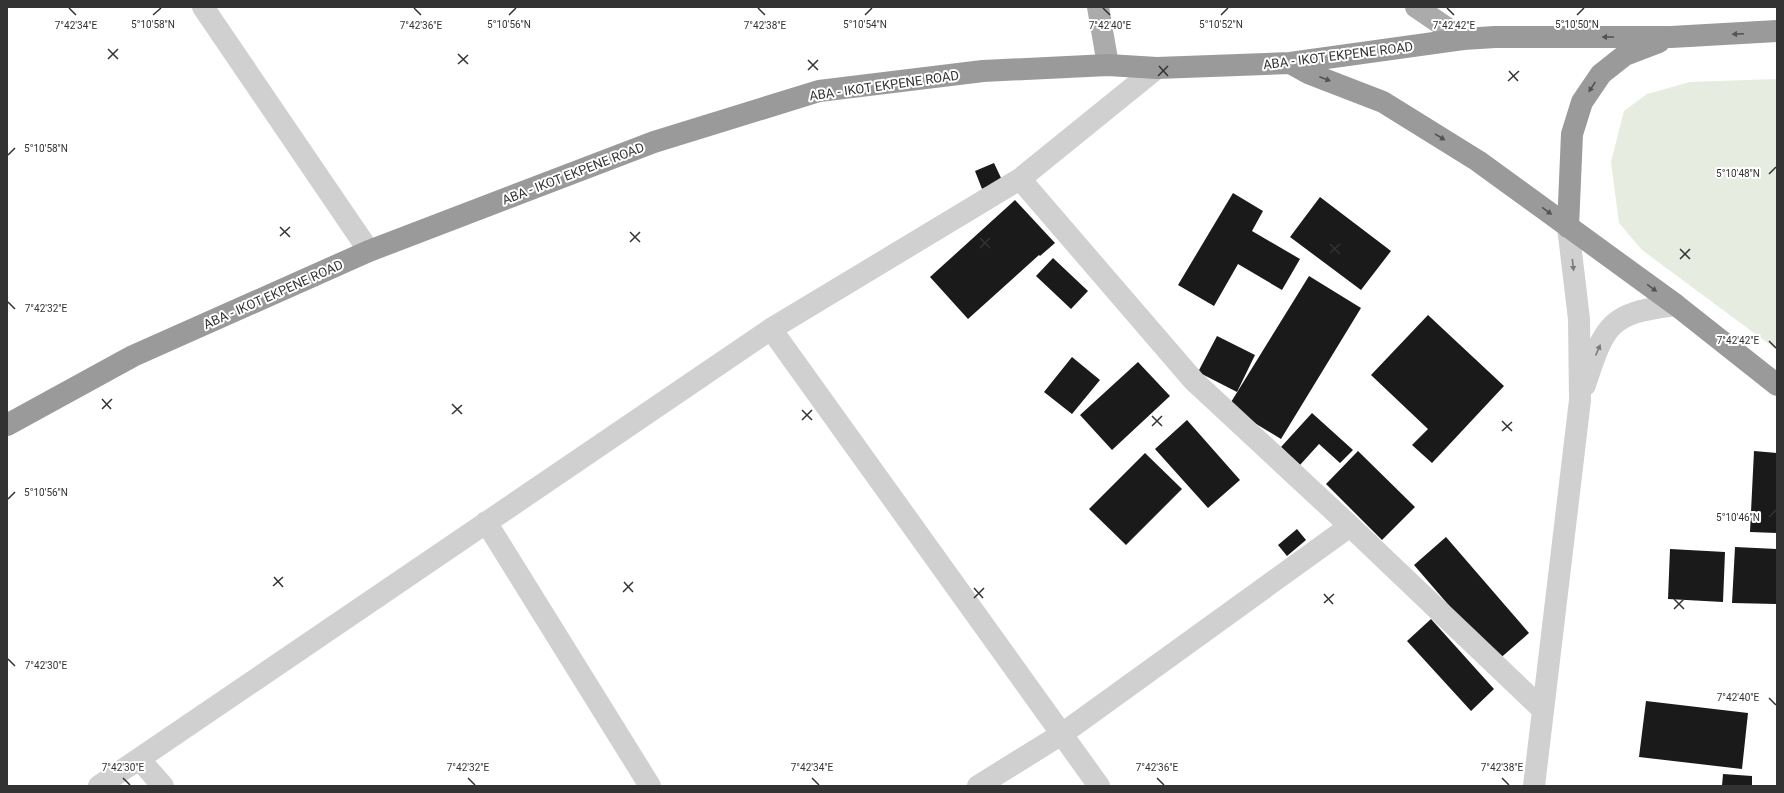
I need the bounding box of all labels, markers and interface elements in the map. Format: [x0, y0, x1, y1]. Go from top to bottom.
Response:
text: 5°10'58"N [131, 19, 175, 30]
text: 5°10'56"N [487, 19, 531, 30]
text: 5°10'54"N [843, 19, 887, 30]
text: 5°10'52"N [1199, 19, 1243, 30]
text: 5°10'50"N [1555, 19, 1599, 30]
text: 7°42'34"E [55, 20, 98, 31]
text: 7°42'36"E [400, 20, 443, 31]
text: 7°42'38"E [744, 20, 787, 31]
text: 7°42'40"E [1089, 20, 1132, 31]
text: 7°42'42"E [1433, 20, 1476, 31]
one-way arrow [1732, 30, 1744, 37]
one-way arrow [1601, 34, 1614, 40]
street label: ABA - IKOT EKPENE ROAD [1262, 39, 1414, 72]
street label: ABA - IKOT EKPENE ROAD [808, 68, 960, 103]
one-way arrow [1319, 77, 1331, 83]
one-way arrow [1589, 81, 1596, 92]
one-way arrow [1435, 134, 1446, 141]
street label: ABA - IKOT EKPENE ROAD [500, 139, 646, 208]
text: 5°10'58"N [24, 143, 68, 154]
text: 5°10'48"N [1716, 168, 1760, 179]
one-way arrow [1542, 207, 1553, 215]
street label: ABA - IKOT EKPENE ROAD [201, 257, 345, 332]
one-way arrow [1569, 259, 1576, 271]
one-way arrow [1647, 284, 1658, 292]
text: 7°42'32"E [25, 303, 68, 314]
text: 7°42'42"E [1717, 335, 1760, 346]
one-way arrow [1594, 344, 1601, 356]
text: 5°10'56"N [24, 487, 68, 498]
text: 5°10'46"N [1716, 512, 1760, 523]
text: 7°42'30"E [25, 660, 68, 671]
text: 7°42'40"E [1717, 692, 1760, 703]
text: 7°42'30"E [102, 762, 145, 773]
text: 7°42'32"E [447, 762, 490, 773]
text: 7°42'34"E [791, 762, 834, 773]
text: 7°42'36"E [1136, 762, 1179, 773]
text: 7°42'38"E [1481, 762, 1524, 773]

